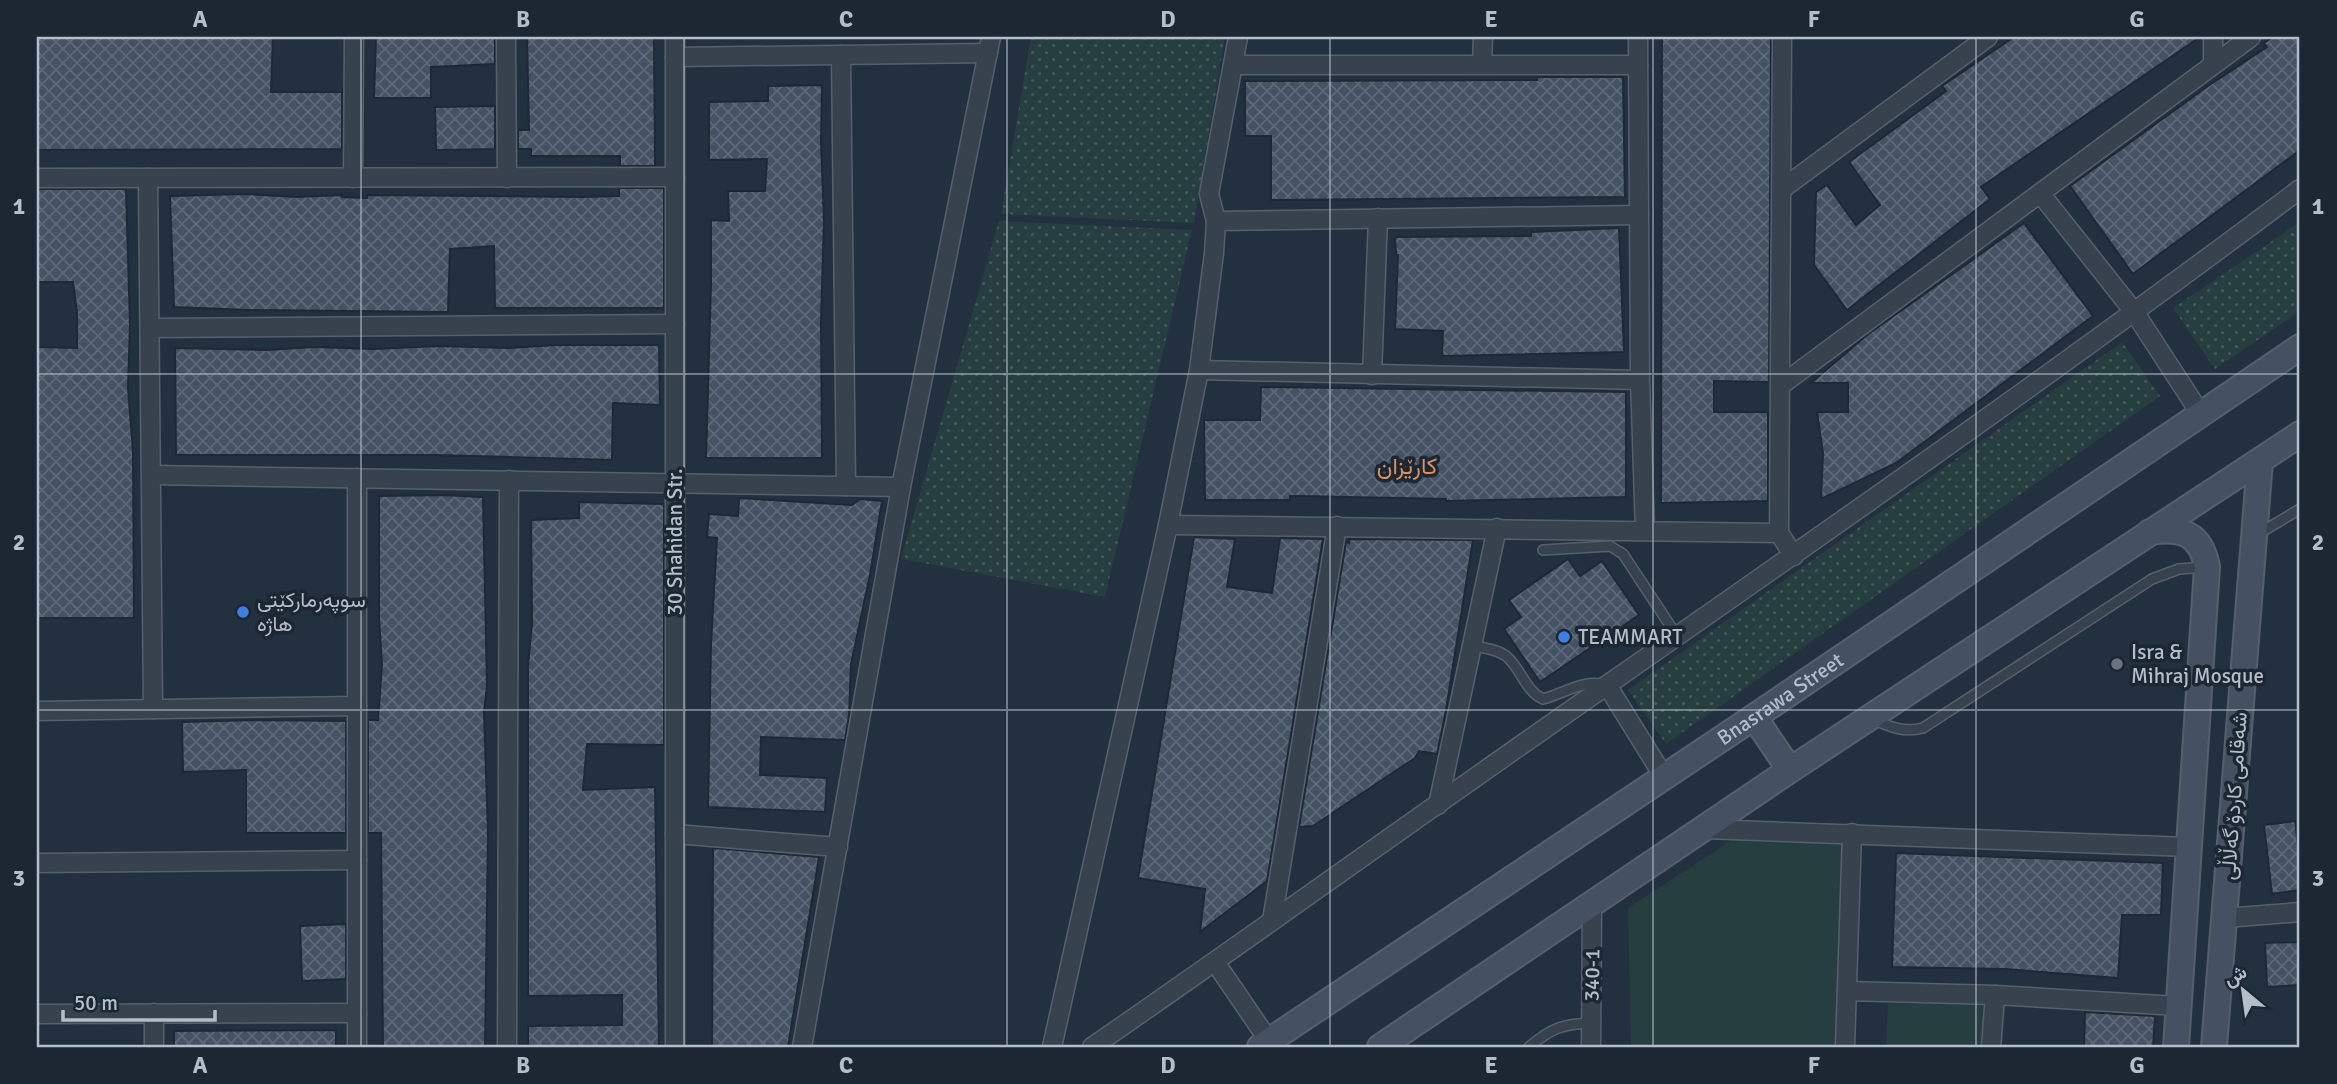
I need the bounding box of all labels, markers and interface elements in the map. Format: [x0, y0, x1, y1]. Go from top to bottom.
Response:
text: A [193, 5, 208, 34]
text: B [516, 5, 530, 34]
text: C [839, 5, 853, 34]
text: D [1160, 5, 1176, 34]
text: E [1484, 5, 1498, 34]
text: F [1808, 5, 1820, 34]
text: G [2129, 5, 2145, 34]
text: 1 [13, 192, 25, 221]
text: 1 [2312, 192, 2324, 221]
district label: کارێزان [1377, 452, 1437, 481]
street label: 30 Shahidan Str. [662, 469, 688, 615]
text: 2 [13, 528, 25, 557]
text: 2 [2312, 528, 2324, 557]
place label: سوپەرمارکێتی هاژە [257, 587, 366, 637]
marker: سوپەرمارکێتی هاژە [235, 604, 251, 620]
place label: TEAMMART [1578, 624, 1683, 650]
marker: TEAMMART [1556, 629, 1572, 645]
place label: Isra & Mihraj Mosque [2131, 639, 2264, 689]
street label: Bnasrawa Street [1712, 647, 1849, 751]
marker: Isra & Mihraj Mosque [2109, 656, 2125, 672]
street label: شەقامی کاردۆ گەڵاڵی [2215, 711, 2253, 881]
text: 3 [13, 864, 25, 893]
text: 3 [2312, 864, 2324, 893]
street label: 340-1 [1579, 948, 1605, 1002]
north arrow [2208, 954, 2278, 1024]
text: ش [2219, 960, 2251, 992]
scale bar [63, 979, 215, 1023]
text: 50 m [74, 990, 118, 1016]
text: A [193, 1051, 208, 1080]
text: B [516, 1051, 530, 1080]
text: C [839, 1051, 853, 1080]
text: D [1160, 1051, 1176, 1080]
text: E [1484, 1051, 1498, 1080]
text: F [1808, 1051, 1820, 1080]
text: G [2129, 1051, 2145, 1080]

